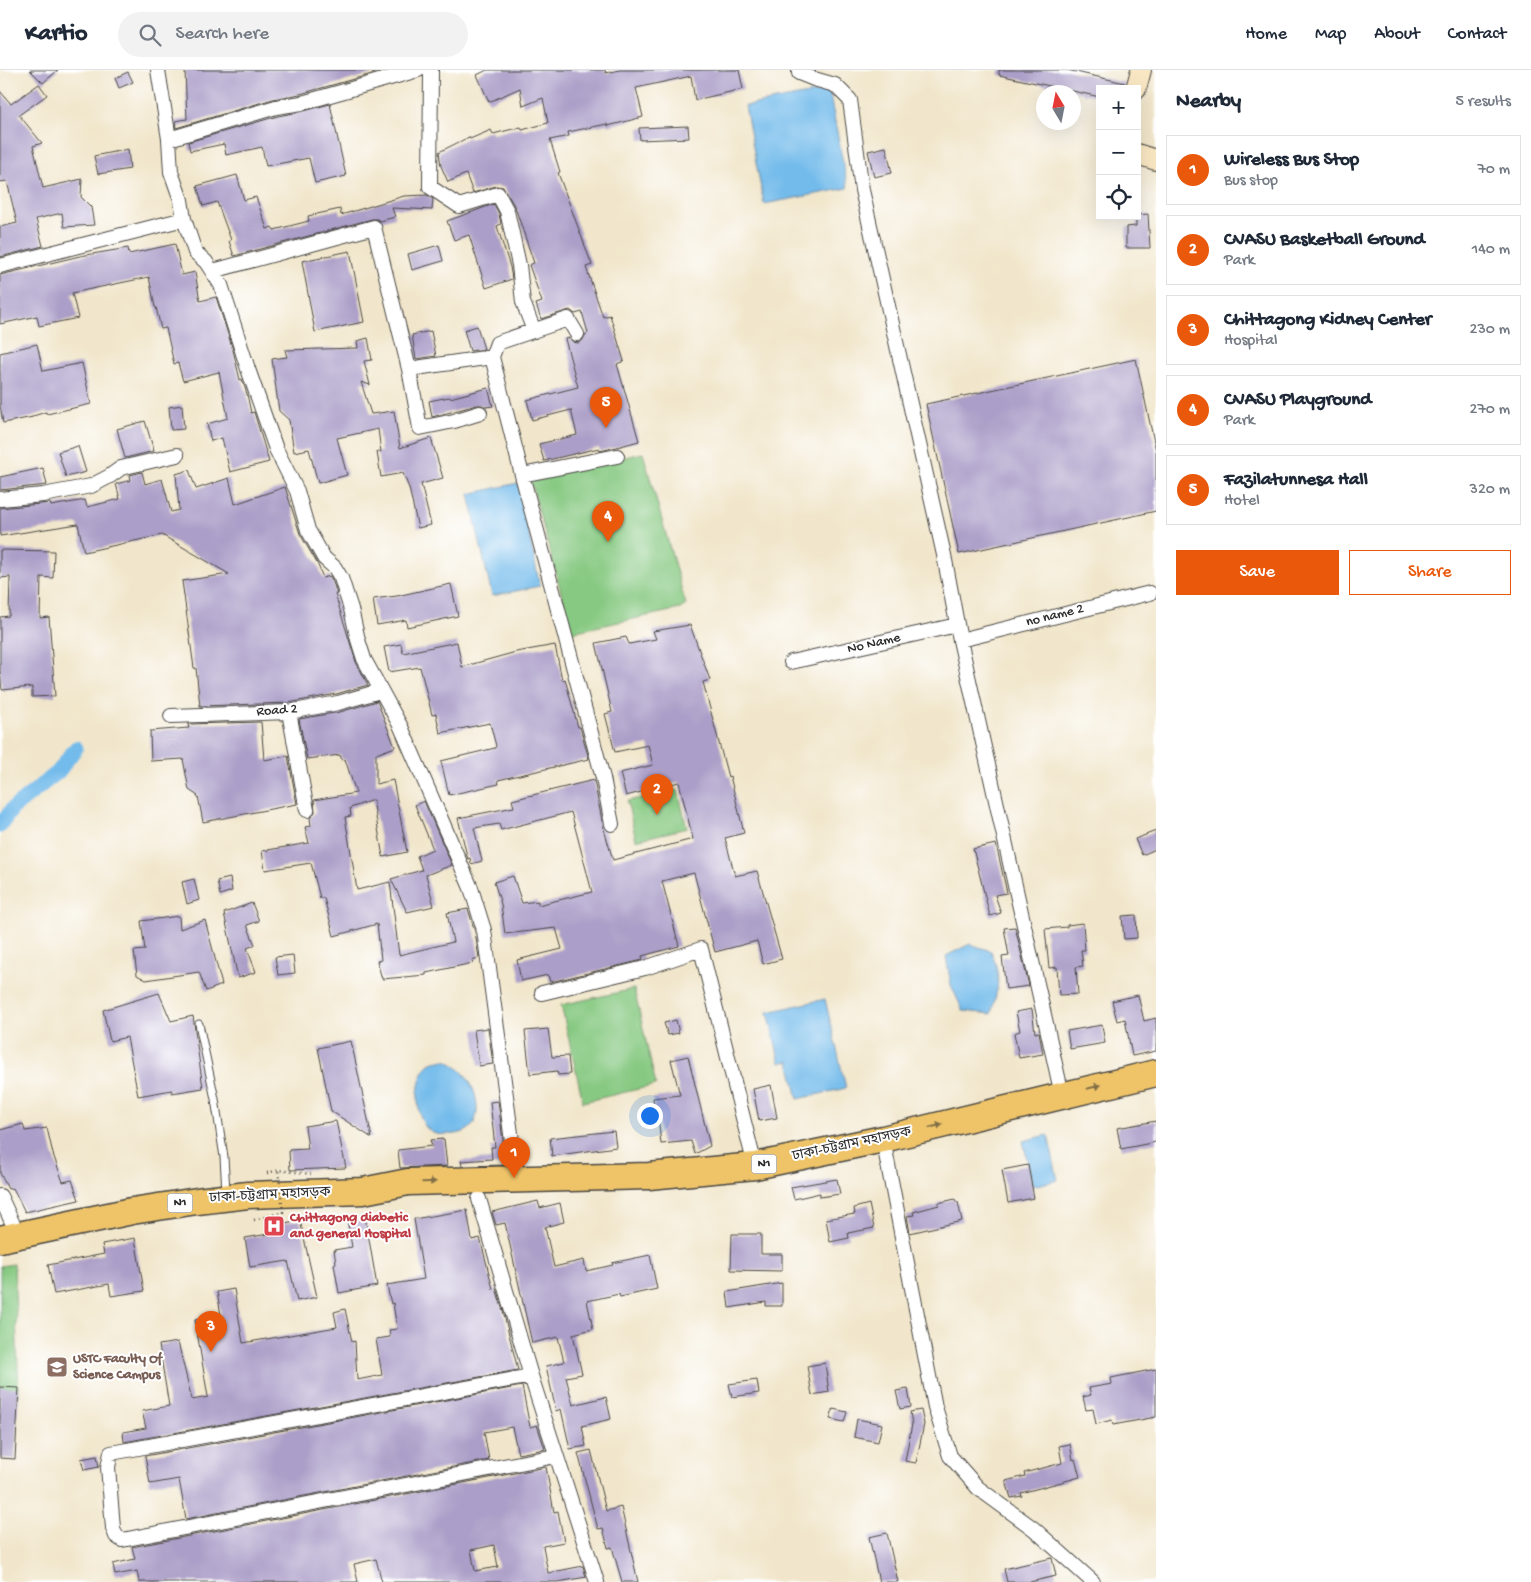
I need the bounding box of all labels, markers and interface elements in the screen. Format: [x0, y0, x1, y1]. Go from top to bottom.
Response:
search box [118, 12, 468, 57]
text: Kartio [25, 20, 88, 49]
icon: search [136, 21, 164, 49]
text: Search here [176, 23, 269, 46]
text: Home [1245, 24, 1287, 45]
text: Map [1315, 24, 1346, 45]
text: About [1374, 24, 1420, 45]
text: Contact [1448, 24, 1506, 45]
north arrow [1036, 85, 1081, 130]
map controls [1096, 85, 1141, 220]
button: + [1096, 85, 1141, 130]
text: Nearby [1176, 90, 1241, 115]
text: 5 results [1456, 93, 1511, 112]
button: − [1096, 130, 1141, 175]
text: Wireless Bus Stop [1224, 149, 1359, 172]
text: 1 [1190, 161, 1196, 180]
text: 70 m [1477, 161, 1510, 180]
text: Bus stop [1224, 172, 1278, 191]
button: locate [1096, 175, 1141, 220]
text: CVASU Basketball Ground [1224, 229, 1425, 252]
text: 2 [1189, 241, 1197, 260]
text: 140 m [1472, 241, 1510, 260]
text: Park [1224, 252, 1255, 271]
text: Chittagong Kidney Center [1224, 309, 1432, 332]
text: 3 [1189, 321, 1197, 340]
text: 230 m [1470, 321, 1510, 340]
text: Hospital [1224, 332, 1278, 351]
pin: 5 [590, 387, 622, 428]
text: CVASU Playground [1224, 389, 1371, 412]
text: 4 [1189, 401, 1197, 420]
text: 270 m [1470, 401, 1510, 420]
text: Park [1224, 412, 1255, 431]
text: Fazilatunnesa Hall [1224, 469, 1368, 492]
text: 5 [1189, 481, 1197, 500]
text: 320 m [1470, 481, 1510, 500]
text: Hotel [1224, 492, 1260, 511]
pin: 4 [592, 501, 624, 542]
button: Save [1176, 550, 1339, 595]
button: Share [1349, 550, 1511, 595]
street label: no name 2 [1024, 601, 1086, 631]
street label: No Name [846, 629, 903, 658]
street label: Road 2 [256, 701, 298, 721]
pin: 2 [641, 774, 673, 815]
one-way arrow [1087, 1083, 1102, 1091]
your location [637, 1103, 663, 1129]
street label: ঢাকা-চট্টগ্রাম মহাসড়ক [790, 1122, 914, 1166]
one-way arrow [929, 1122, 944, 1130]
pin: 1 [498, 1137, 530, 1178]
road number: N1 [752, 1154, 776, 1174]
one-way arrow [421, 1178, 437, 1186]
street label: ঢাকা-চট্টগ্রাম মহাসড়ক [208, 1182, 332, 1208]
road number: N1 [168, 1194, 192, 1212]
place label: Chittagong diabetic and general Hospital [289, 1210, 411, 1243]
hospital icon: Chittagong diabetic and general Hospital [262, 1214, 286, 1238]
pin: 3 [195, 1311, 227, 1352]
place label: USTC Faculty Of Science Campus [73, 1351, 164, 1384]
school or university icon: USTC Faculty Of Science Campus [45, 1355, 69, 1379]

